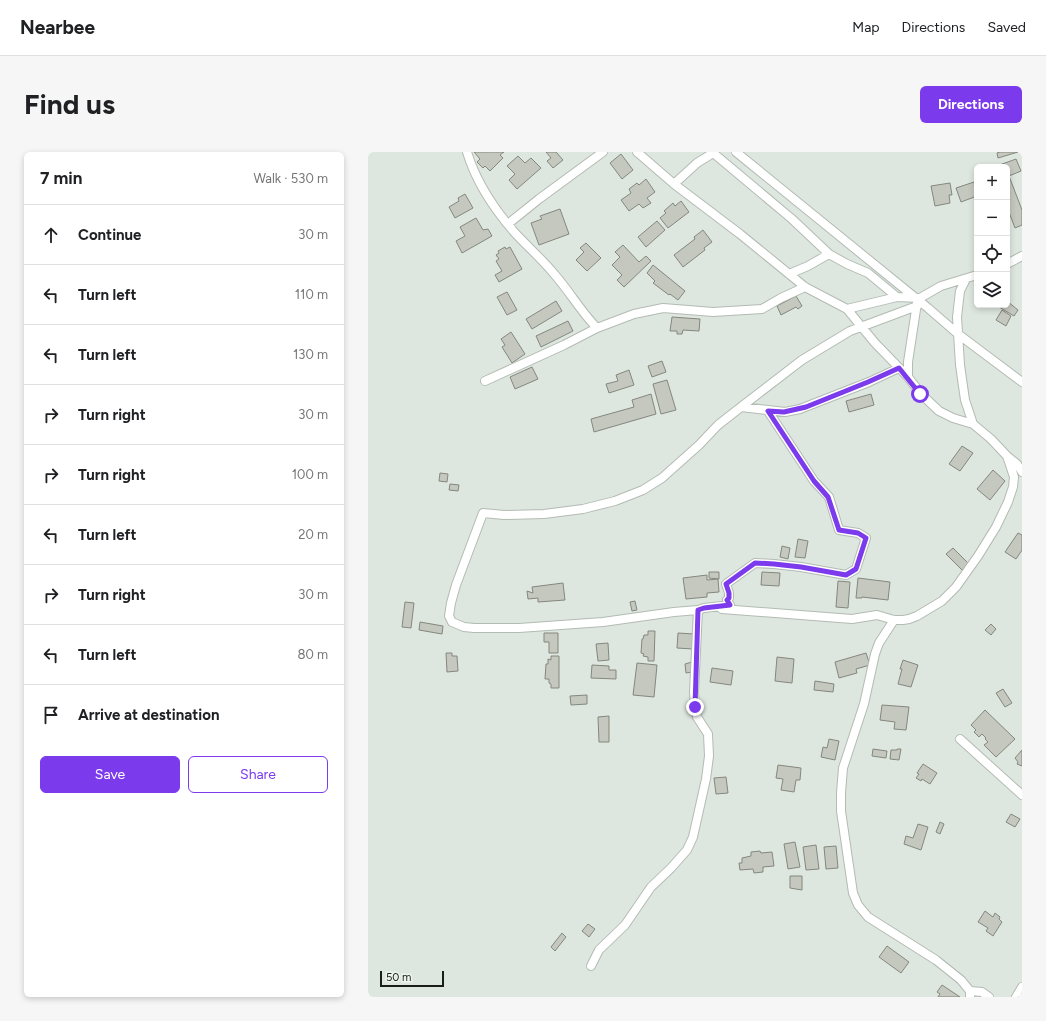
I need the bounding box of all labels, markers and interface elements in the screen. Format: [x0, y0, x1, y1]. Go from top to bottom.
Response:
text: Nearbee [20, 16, 95, 39]
text: Map [852, 19, 880, 36]
text: Directions [902, 19, 965, 36]
text: Saved [987, 19, 1026, 36]
button: Directions [920, 86, 1022, 123]
text: Find us [24, 87, 115, 121]
map controls [974, 164, 1010, 308]
button: + [974, 164, 1010, 200]
text: 7 min [40, 168, 82, 188]
text: Walk · 530 m [253, 171, 328, 186]
button: − [974, 200, 1010, 236]
icon: ahead [40, 224, 62, 246]
text: Continue [78, 226, 141, 244]
text: 30 m [298, 227, 328, 242]
button: locate [974, 236, 1010, 272]
button: layers [974, 272, 1010, 308]
icon: left [40, 284, 62, 306]
text: Turn left [78, 286, 136, 304]
text: 110 m [295, 287, 328, 302]
icon: left [40, 344, 62, 366]
text: Turn left [78, 346, 136, 364]
text: 130 m [293, 347, 328, 362]
route start [911, 385, 929, 403]
icon: right [40, 404, 62, 426]
text: Turn right [78, 406, 146, 424]
text: 30 m [298, 407, 328, 422]
icon: right [40, 464, 62, 486]
text: Turn right [78, 466, 146, 484]
text: 100 m [292, 467, 328, 482]
icon: left [40, 524, 62, 546]
text: Turn left [78, 526, 136, 544]
text: 20 m [298, 527, 328, 542]
icon: right [40, 584, 62, 606]
text: Turn right [78, 586, 146, 604]
text: 30 m [298, 587, 328, 602]
icon: left [40, 644, 62, 666]
text: Turn left [78, 646, 136, 664]
text: 80 m [297, 647, 328, 662]
route end [686, 698, 704, 716]
icon: arrive [40, 704, 62, 726]
text: Arrive at destination [78, 706, 219, 724]
button: Save [40, 756, 180, 793]
button: Share [188, 756, 328, 793]
scale bar [380, 969, 444, 988]
text: 50 m [386, 971, 411, 984]

